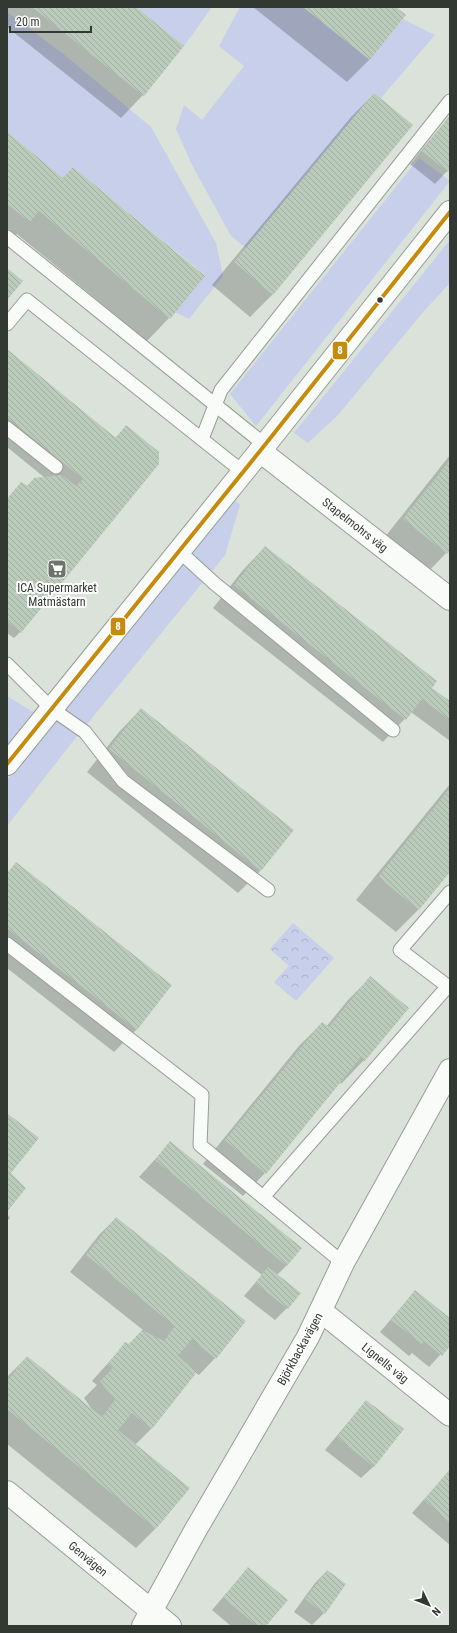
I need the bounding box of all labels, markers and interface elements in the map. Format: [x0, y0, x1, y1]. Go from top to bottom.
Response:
scale bar [10, 8, 91, 34]
text: 20 m [16, 15, 40, 29]
unlabelled marker [375, 295, 385, 305]
line badge: 8 [332, 341, 348, 360]
text: 8 [337, 344, 343, 357]
street label: Stapelmohrs väg [319, 495, 391, 555]
supermarket icon: ICA Supermarket Matmästarn [46, 558, 68, 580]
place label: ICA Supermarket Matmästarn [17, 581, 97, 609]
line badge: 8 [110, 617, 126, 636]
text: 8 [115, 620, 121, 633]
street label: Björkbackavägen [274, 1310, 326, 1388]
street label: Lignells väg [359, 1340, 411, 1386]
street label: Genvägen [66, 1539, 111, 1579]
north arrow [409, 1585, 449, 1625]
text: N [429, 1605, 443, 1619]

